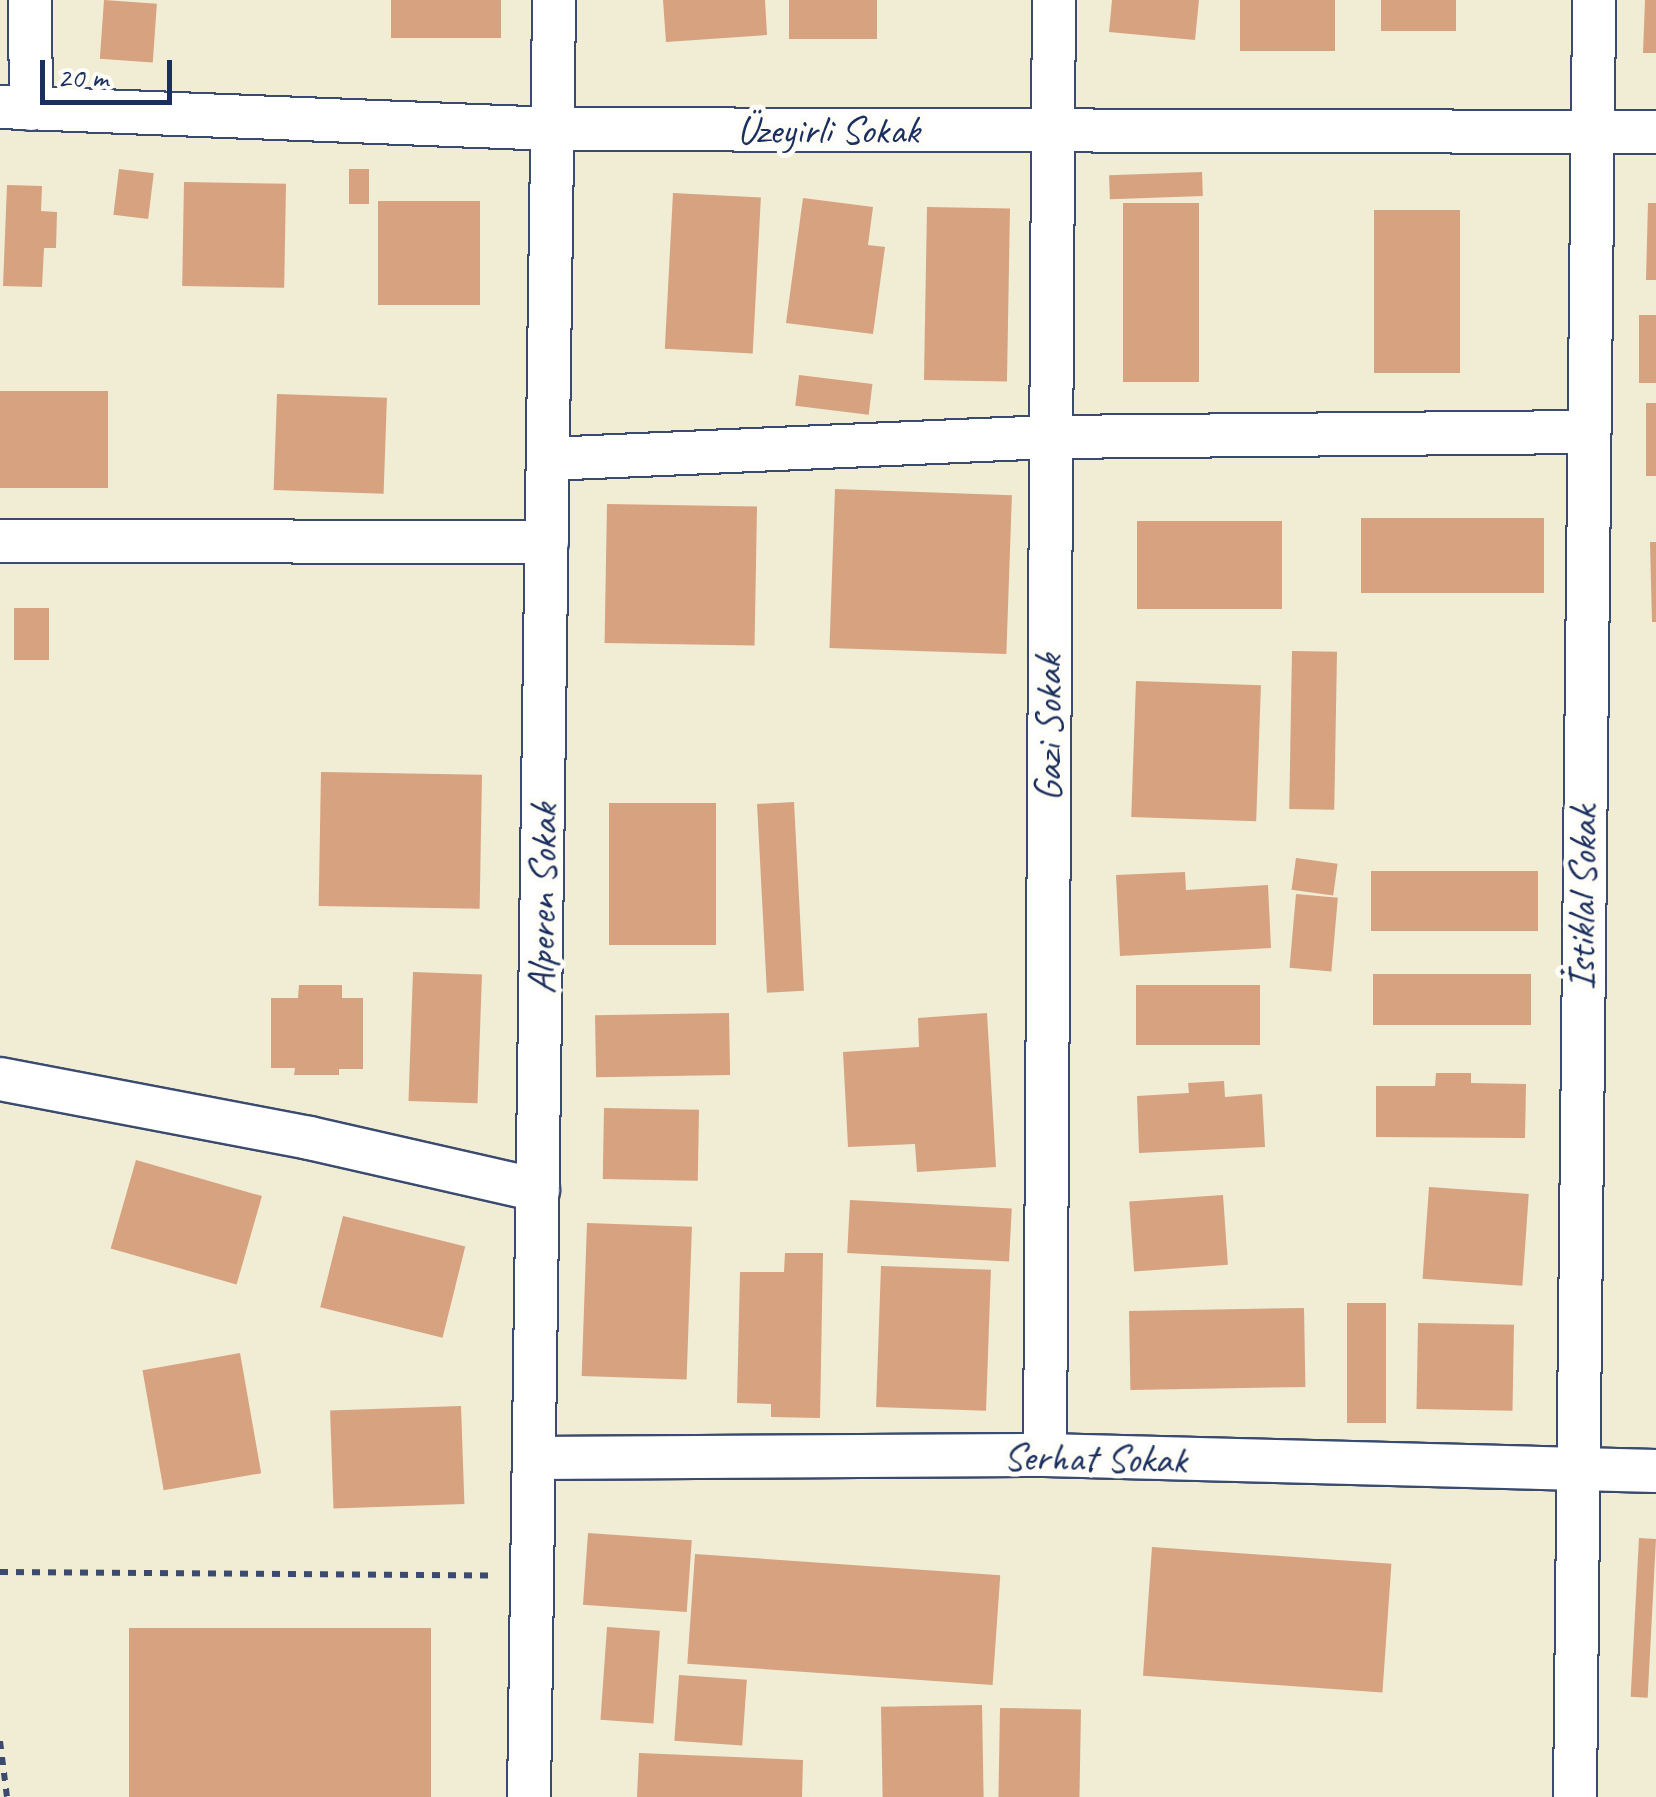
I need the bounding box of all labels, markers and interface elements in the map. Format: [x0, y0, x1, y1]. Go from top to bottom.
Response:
scale bar [45, 40, 178, 102]
text: 20 m [57, 58, 108, 96]
street label: Üzeyirli Sokak [737, 106, 919, 154]
street label: Gazi Sokak [1024, 655, 1072, 801]
street label: Alperen Sokak [516, 804, 568, 994]
street label: İstiklal Sokak [1556, 806, 1608, 990]
street label: Serhat Sokak [1004, 1432, 1186, 1484]

